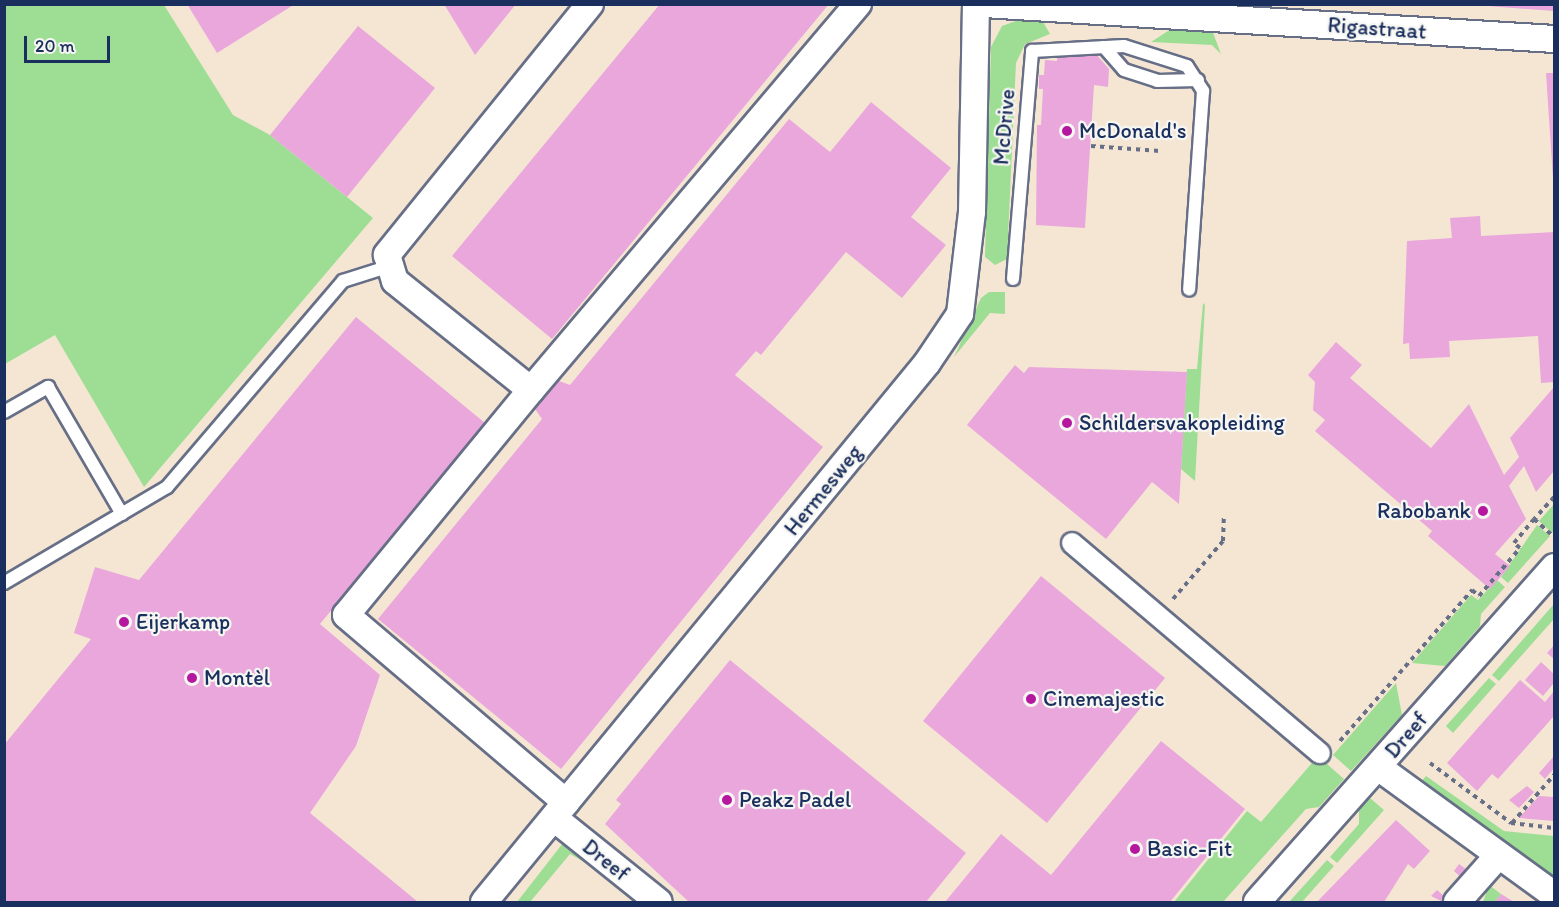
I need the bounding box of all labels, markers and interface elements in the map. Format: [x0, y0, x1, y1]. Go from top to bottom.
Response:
street label: Rigastraat [1327, 11, 1427, 45]
scale bar [27, 24, 112, 62]
text: 20 m [35, 35, 75, 57]
street label: McDrive [988, 88, 1020, 166]
place label: McDonald's [1079, 118, 1187, 144]
marker: McDonald's [1060, 124, 1074, 138]
place label: Schildersvakopleiding [1079, 410, 1285, 436]
marker: Schildersvakopleiding [1060, 416, 1074, 430]
street label: Hermesweg [778, 439, 868, 541]
place label: Rabobank [1377, 498, 1471, 524]
marker: Rabobank [1476, 504, 1490, 518]
place label: Eijerkamp [136, 609, 230, 635]
marker: Eijerkamp [117, 615, 131, 629]
place label: Montèl [204, 665, 270, 691]
marker: Montèl [185, 671, 199, 685]
place label: Cinemajestic [1043, 686, 1165, 712]
marker: Cinemajestic [1024, 692, 1038, 706]
street label: Dreef [1379, 707, 1433, 763]
place label: Peakz Padel [739, 787, 851, 813]
marker: Peakz Padel [720, 793, 734, 807]
street label: Dreef [577, 833, 635, 887]
place label: Basic-Fit [1147, 836, 1232, 862]
marker: Basic-Fit [1128, 842, 1142, 856]

